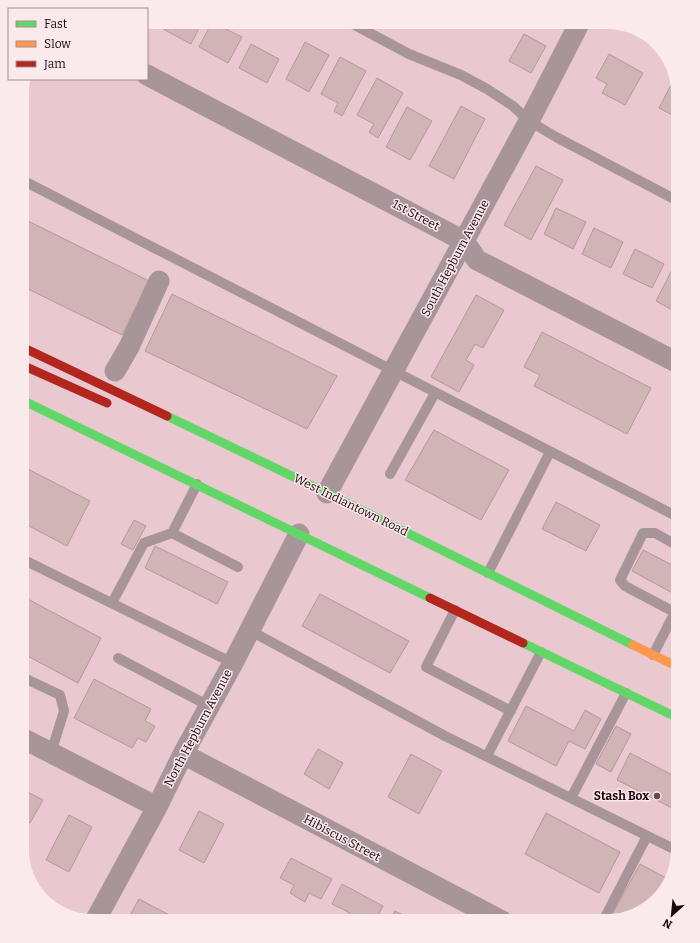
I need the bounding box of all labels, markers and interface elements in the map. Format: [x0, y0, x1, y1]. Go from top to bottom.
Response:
legend [8, 8, 148, 80]
text: Fast [44, 17, 68, 31]
text: Slow [44, 37, 71, 51]
text: Jam [43, 57, 66, 71]
street label: 1st Street [390, 197, 442, 234]
street label: South Hepburn Avenue [418, 197, 492, 319]
street label: West Indiantown Road [292, 471, 410, 539]
street label: North Hepburn Avenue [161, 667, 235, 789]
place label: Stash Box [594, 789, 649, 803]
marker: Stash Box [652, 791, 662, 801]
street label: Hibiscus Street [301, 812, 383, 864]
north arrow [652, 895, 692, 935]
text: N [661, 916, 674, 931]

